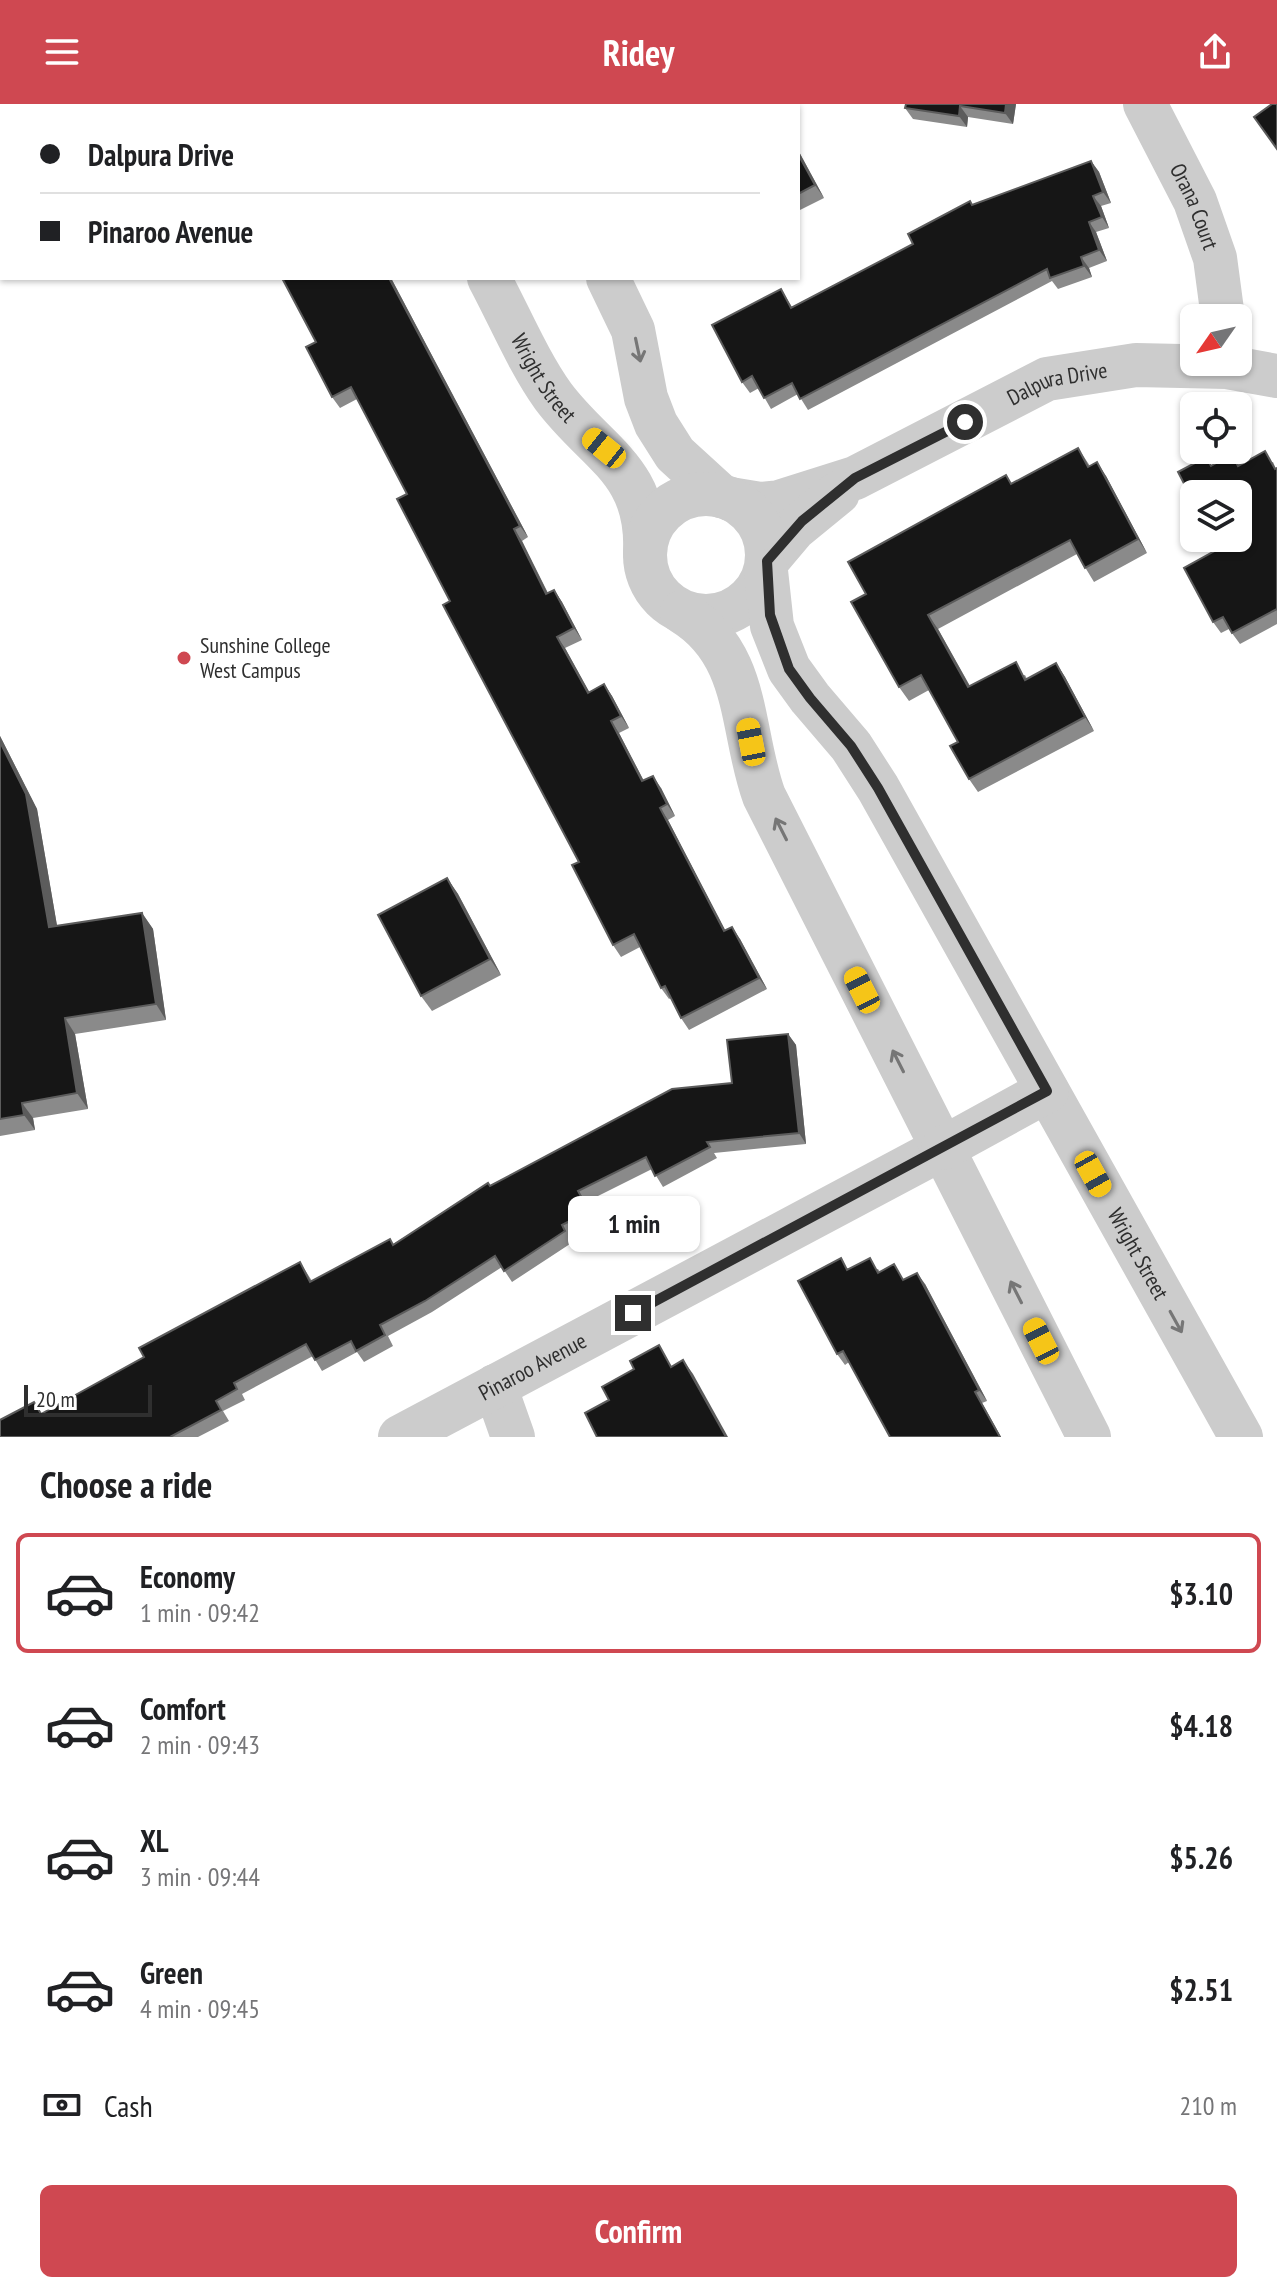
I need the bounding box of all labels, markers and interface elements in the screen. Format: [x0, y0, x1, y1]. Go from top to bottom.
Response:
text: Ridey [603, 29, 674, 76]
icon: menu [40, 30, 84, 74]
icon: share [1193, 30, 1237, 74]
text: Dalpura Drive [88, 135, 234, 174]
street label: Orana Court [1164, 158, 1225, 253]
text: Pinaroo Avenue [88, 212, 253, 251]
north arrow [1180, 304, 1252, 376]
map controls [1180, 304, 1252, 552]
street label: Wright Street [505, 329, 582, 428]
one-way arrow [631, 336, 646, 362]
street label: Dalpura Drive [1002, 356, 1109, 411]
button: locate [1180, 392, 1252, 464]
route start [947, 404, 983, 440]
car [578, 424, 630, 472]
button: layers [1180, 480, 1252, 552]
place label: Sunshine College West Campus [200, 631, 331, 684]
marker: Sunshine College West Campus [175, 649, 193, 667]
car [735, 716, 767, 768]
one-way arrow [772, 817, 788, 841]
car [840, 963, 884, 1017]
one-way arrow [890, 1049, 906, 1073]
car [1071, 1147, 1115, 1201]
callout: 1 min [567, 1197, 699, 1253]
street label: Wright Street [1102, 1203, 1175, 1304]
text: 1 min [608, 1207, 660, 1240]
one-way arrow [1008, 1281, 1024, 1305]
route end [615, 1295, 651, 1331]
one-way arrow [1168, 1309, 1184, 1333]
car [1019, 1314, 1063, 1368]
street label: Pinaroo Avenue [474, 1326, 591, 1407]
scale bar [24, 1381, 152, 1417]
text: 20 m [36, 1385, 75, 1413]
text: Choose a ride [40, 1461, 212, 1508]
icon: car [44, 1557, 116, 1629]
text: Economy [140, 1557, 235, 1596]
text: $3.10 [1169, 1574, 1233, 1613]
text: 1 min · 09:42 [140, 1596, 260, 1629]
icon: car [44, 1689, 116, 1761]
text: Comfort [140, 1689, 226, 1728]
text: $4.18 [1169, 1706, 1233, 1745]
text: 2 min · 09:43 [140, 1728, 260, 1761]
icon: car [44, 1821, 116, 1893]
text: XL [140, 1821, 169, 1860]
text: $5.26 [1169, 1838, 1233, 1877]
text: 3 min · 09:44 [140, 1860, 260, 1893]
icon: car [44, 1953, 116, 2025]
text: Green [140, 1953, 203, 1992]
text: $2.51 [1169, 1970, 1233, 2009]
text: 4 min · 09:45 [140, 1992, 260, 2025]
icon: cash [40, 2083, 84, 2127]
text: Cash [104, 2086, 153, 2125]
text: 210 m [1179, 2089, 1237, 2122]
button: Confirm [40, 2185, 1237, 2277]

